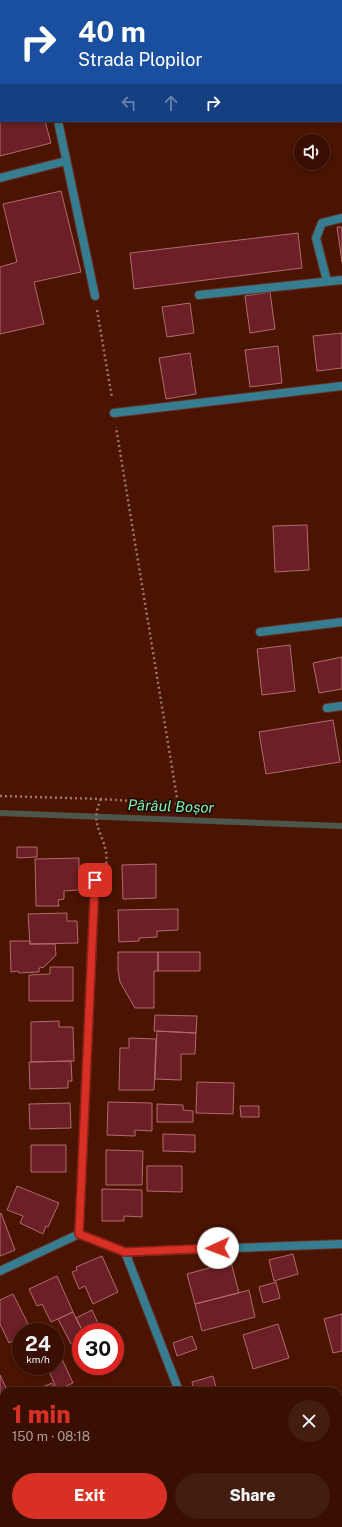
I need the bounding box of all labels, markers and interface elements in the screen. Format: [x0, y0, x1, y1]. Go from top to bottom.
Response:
text: 40 m [78, 15, 146, 48]
icon: right [12, 16, 64, 68]
text: Strada Plopilor [78, 49, 203, 70]
icon: left [118, 92, 140, 114]
icon: ahead [160, 92, 182, 114]
icon: right [202, 92, 224, 114]
map controls [294, 134, 330, 170]
button: sound [294, 134, 330, 170]
water label: Pârâul Boșor [128, 796, 215, 816]
pin [78, 863, 112, 897]
icon: arrive [84, 869, 106, 891]
position arrow [197, 1227, 239, 1269]
speed limit sign: 30 [72, 1323, 124, 1375]
text: 24 [25, 1332, 51, 1356]
text: km/h [26, 1353, 50, 1365]
text: 1 min [12, 1400, 71, 1428]
button: close [288, 1400, 330, 1442]
text: 150 m · 08:18 [12, 1429, 90, 1444]
button: Exit [12, 1473, 167, 1519]
button: Share [175, 1473, 330, 1519]

